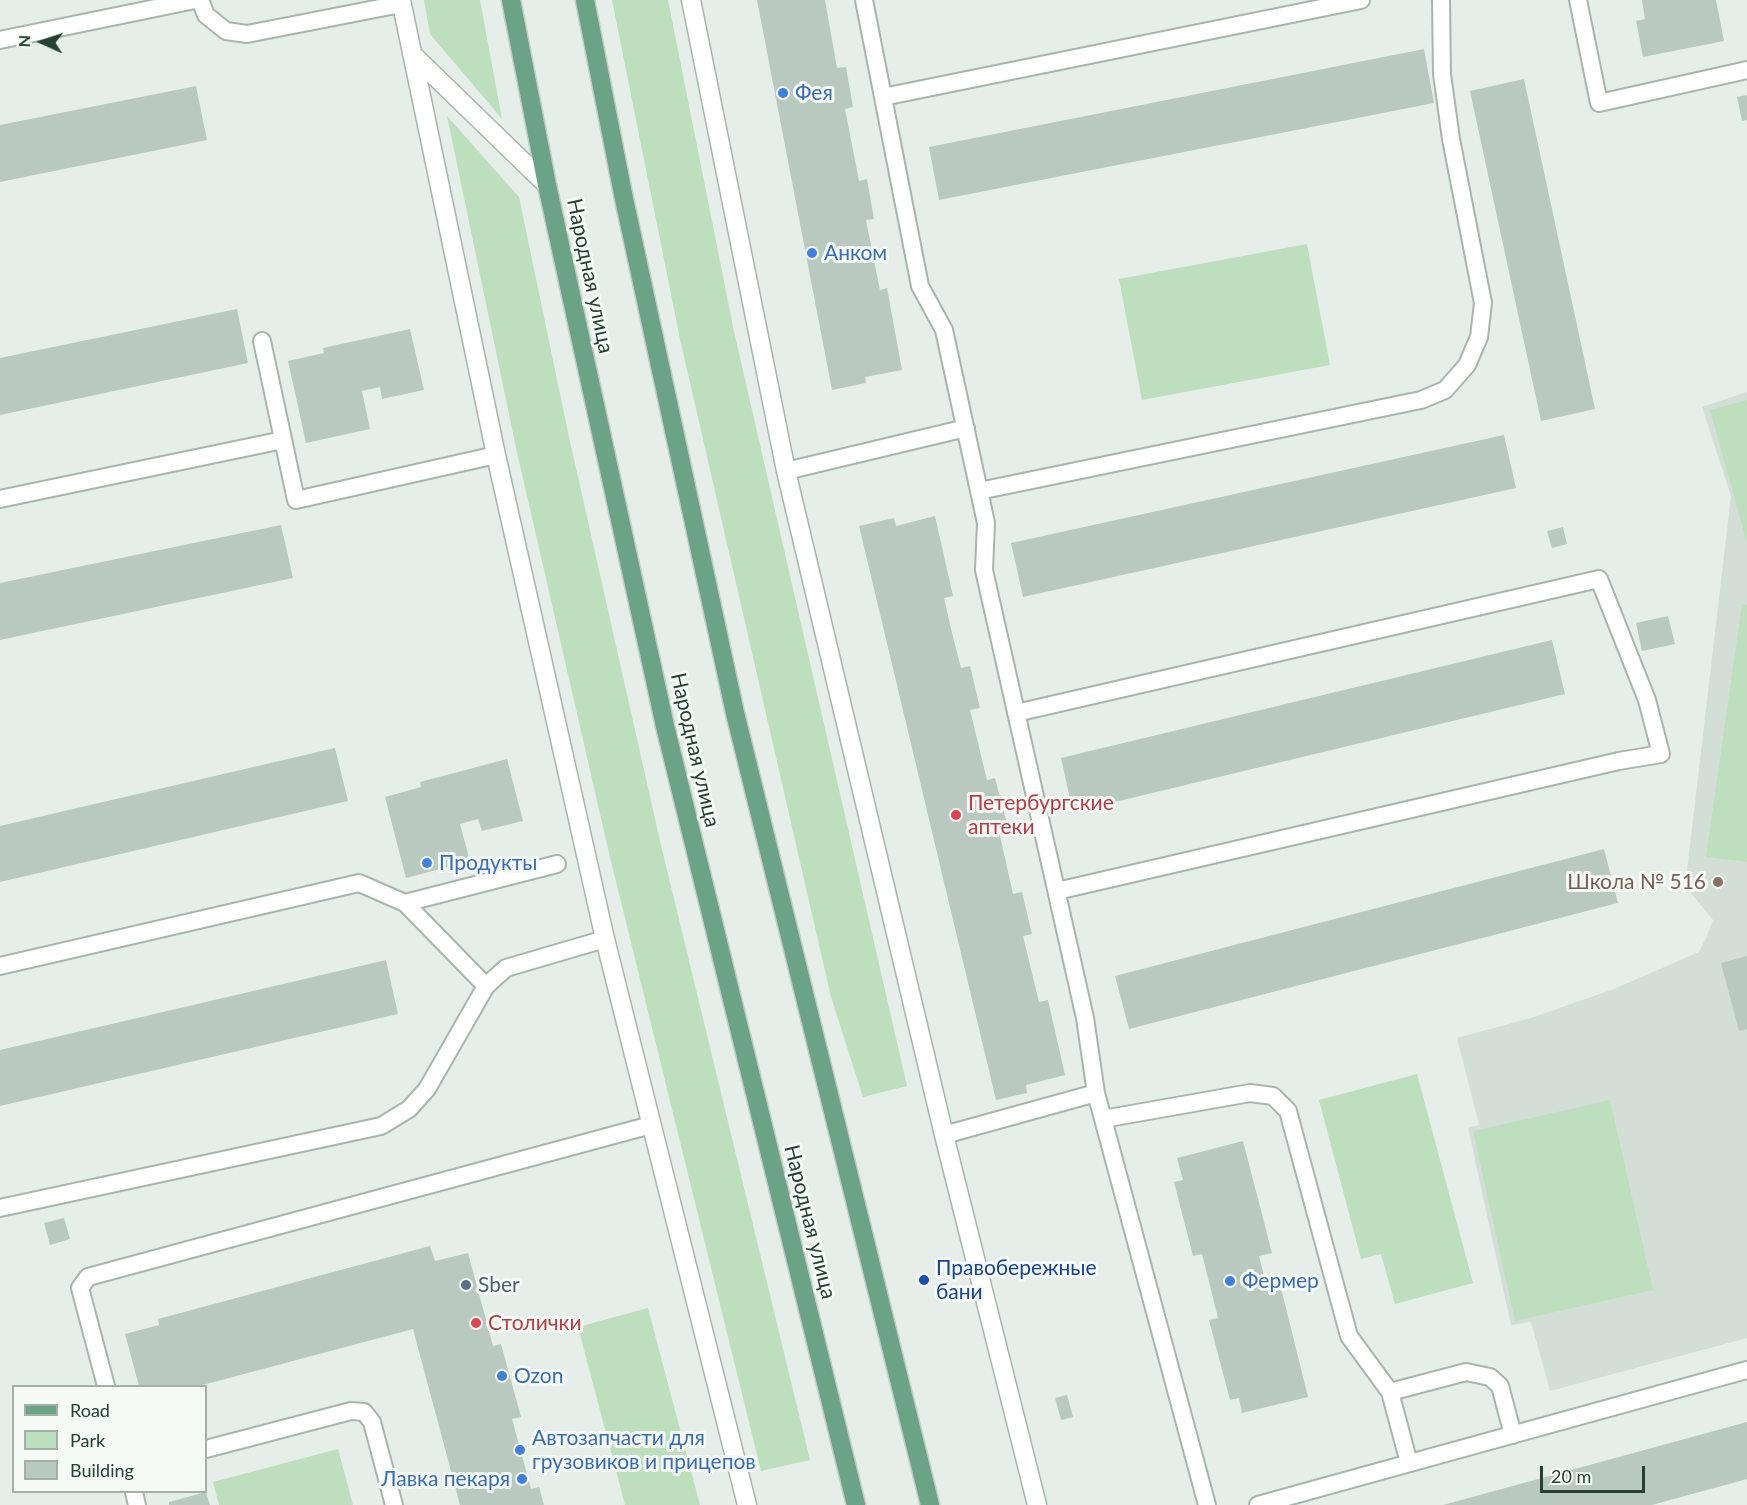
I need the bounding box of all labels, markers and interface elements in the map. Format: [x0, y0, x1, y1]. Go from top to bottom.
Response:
north arrow [12, 12, 72, 72]
text: N [14, 34, 33, 48]
place label: Фея [795, 80, 833, 106]
marker: Фея [776, 86, 790, 100]
street label: Народная улица [561, 196, 619, 356]
place label: Анком [824, 240, 887, 266]
marker: Анком [805, 246, 819, 260]
street label: Народная улица [665, 670, 725, 830]
place label: Петербургские аптеки [968, 790, 1114, 840]
marker: Петербургские аптеки [949, 808, 963, 822]
place label: Продукты [439, 850, 538, 876]
marker: Продукты [420, 856, 434, 870]
place label: Школа № 516 [1567, 869, 1706, 895]
marker: Школа № 516 [1711, 875, 1725, 889]
street label: Народная улица [779, 1142, 841, 1302]
place label: Правобережные бани [936, 1255, 1097, 1305]
place label: Фермер [1242, 1268, 1319, 1294]
place label: Sber [478, 1272, 520, 1298]
marker: Правобережные бани [917, 1273, 931, 1287]
marker: Фермер [1223, 1274, 1237, 1288]
marker: Sber [459, 1278, 473, 1292]
place label: Столички [488, 1310, 582, 1336]
marker: Столички [469, 1316, 483, 1330]
place label: Ozon [514, 1363, 563, 1389]
marker: Ozon [495, 1369, 509, 1383]
legend [12, 1385, 207, 1493]
text: Road [70, 1399, 110, 1421]
place label: Автозапчасти для грузовиков и прицепов [532, 1425, 756, 1475]
text: Park [70, 1429, 105, 1451]
marker: Автозапчасти для грузовиков и прицепов [513, 1443, 527, 1457]
scale bar [1543, 1454, 1648, 1492]
text: Building [70, 1459, 134, 1481]
text: 20 m [1551, 1465, 1591, 1487]
place label: Лавка пекаря [381, 1466, 510, 1492]
marker: Лавка пекаря [515, 1472, 529, 1486]

